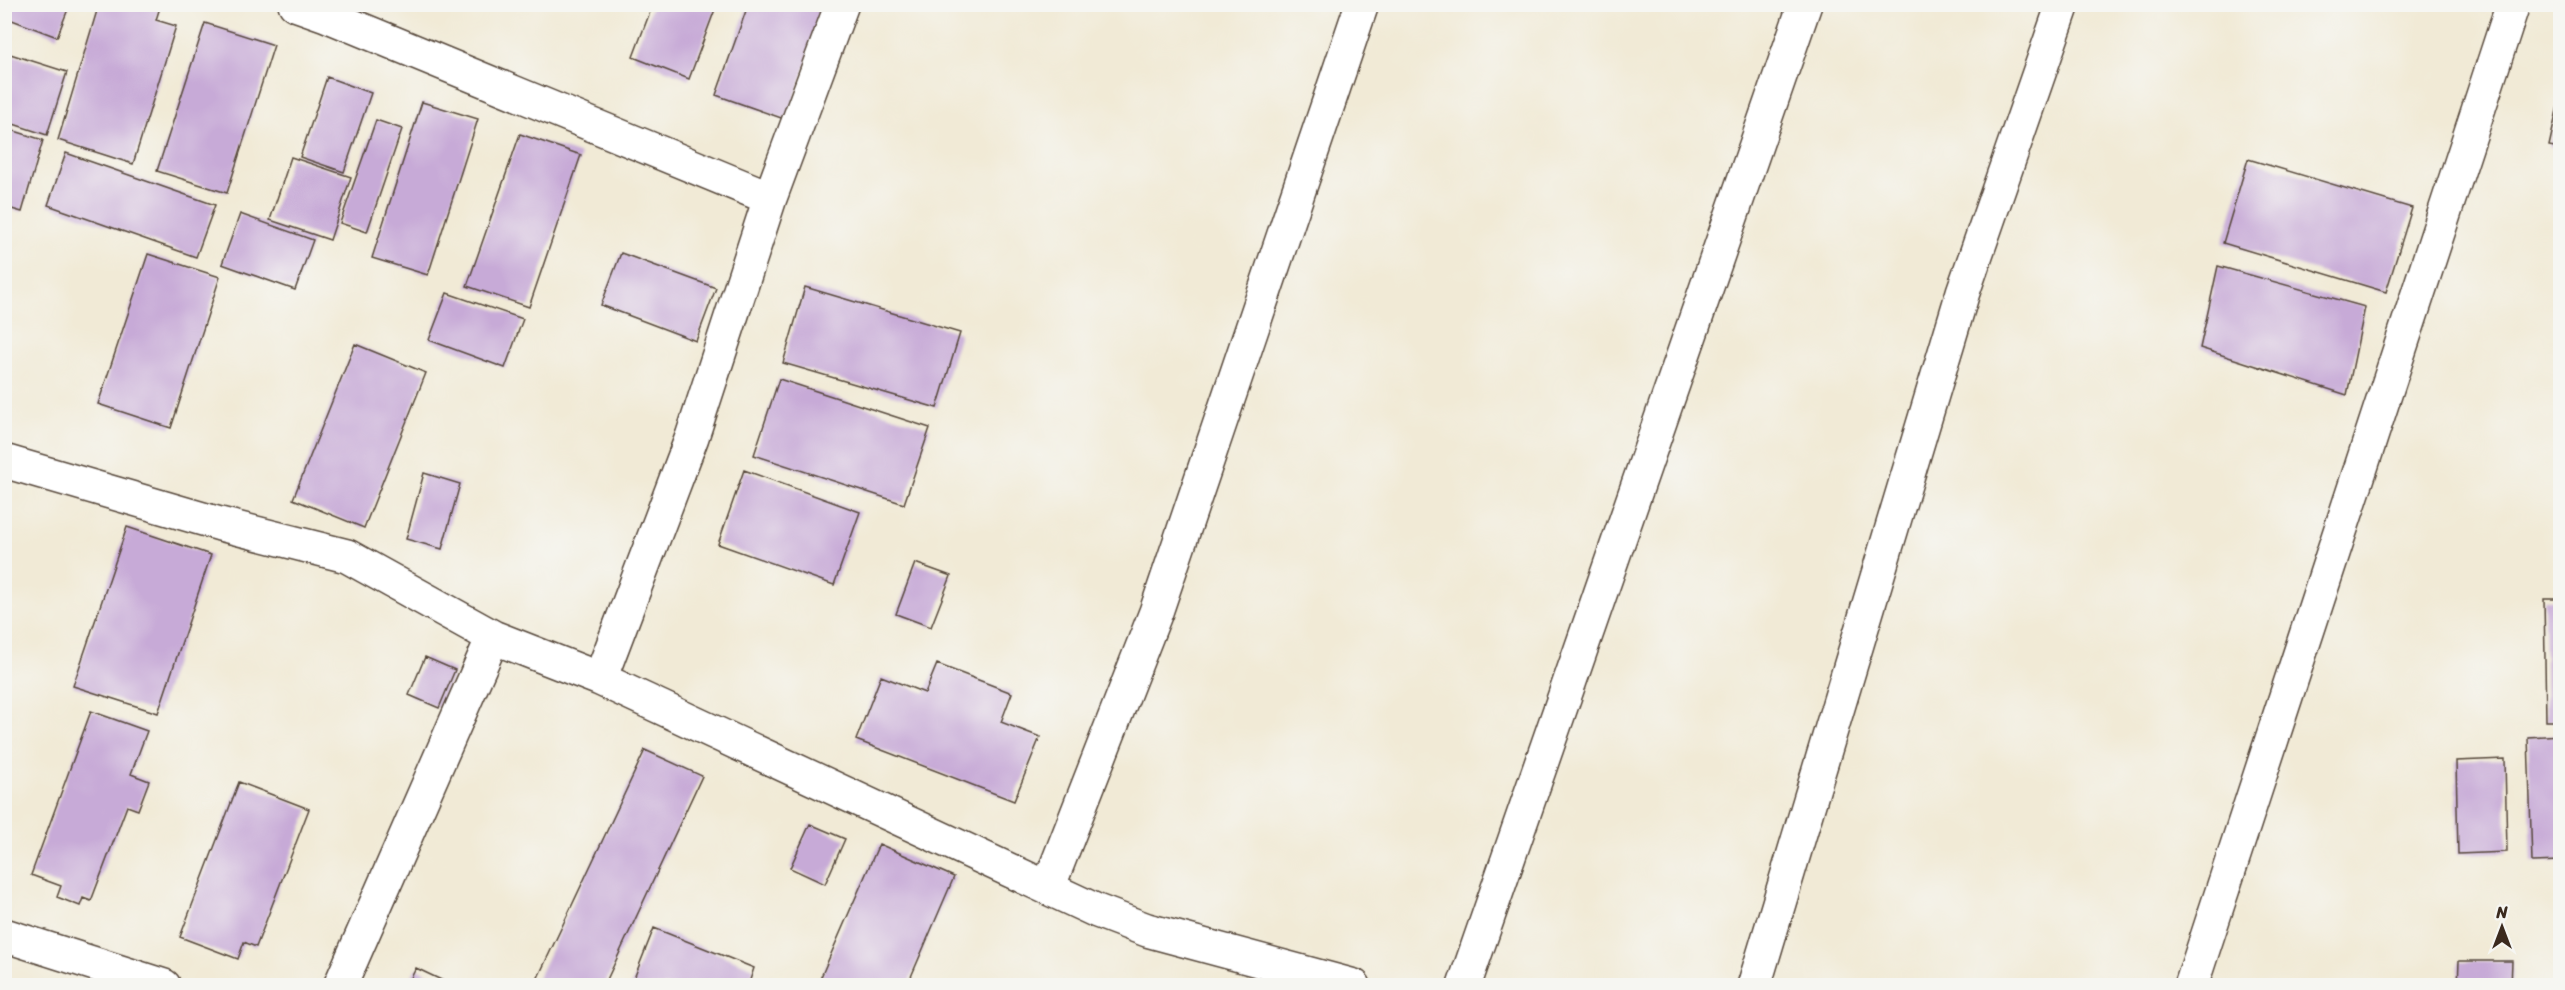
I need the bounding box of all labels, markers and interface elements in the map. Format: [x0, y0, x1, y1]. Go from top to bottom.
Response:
north arrow [2472, 897, 2532, 957]
text: N [2495, 898, 2508, 927]

